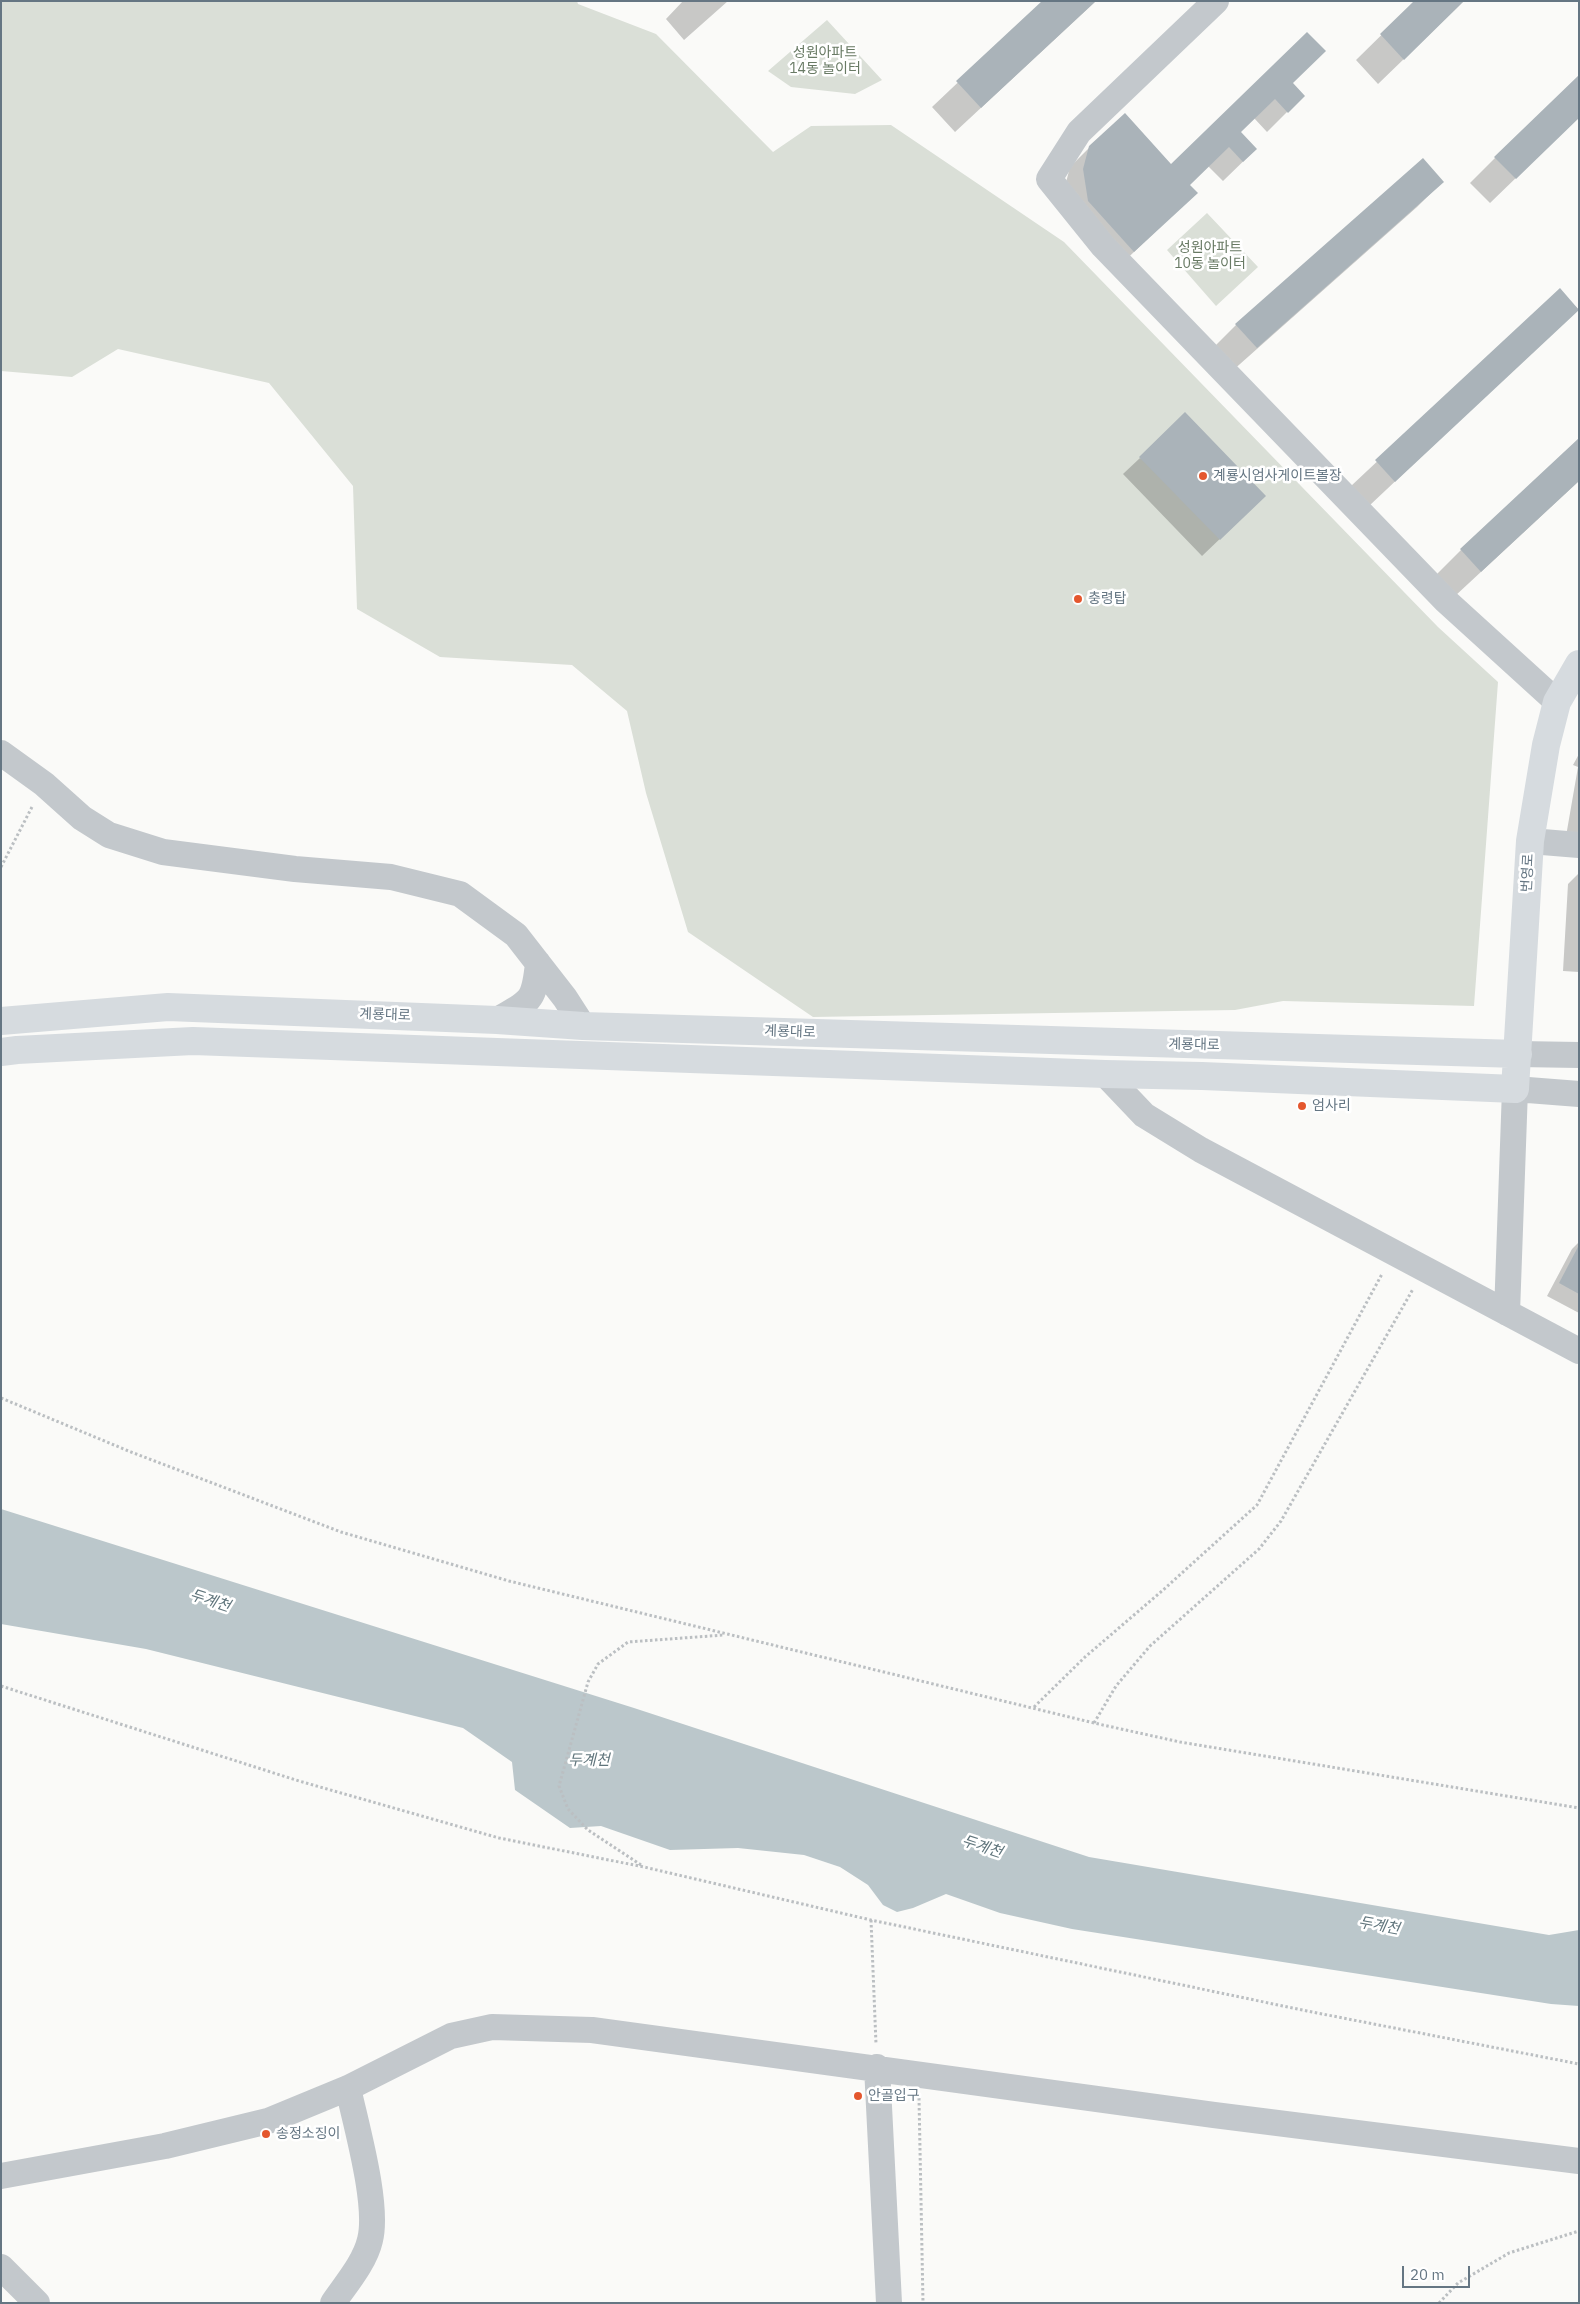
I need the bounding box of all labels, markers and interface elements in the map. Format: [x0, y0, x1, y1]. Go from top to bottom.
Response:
park label: 성원아파트 14동 놀이터 [789, 45, 861, 78]
park label: 성원아파트 10동 놀이터 [1174, 240, 1246, 272]
place label: 계룡시엄사게이트볼장 [1213, 468, 1342, 484]
marker: 계룡시엄사게이트볼장 [1197, 470, 1209, 482]
place label: 충령탑 [1088, 591, 1127, 607]
marker: 충령탑 [1072, 593, 1084, 605]
street label: 번영로 [1519, 853, 1537, 893]
street label: 계룡대로 [359, 1006, 411, 1024]
street label: 계룡대로 [764, 1023, 816, 1041]
street label: 계룡대로 [1168, 1036, 1220, 1054]
place label: 엄사리 [1312, 1098, 1351, 1114]
marker: 엄사리 [1296, 1100, 1308, 1112]
water label: 두계천 [188, 1586, 232, 1616]
water label: 두계천 [568, 1752, 610, 1770]
water label: 두계천 [960, 1832, 1004, 1862]
water label: 두계천 [1357, 1914, 1401, 1938]
place label: 안골입구 [868, 2088, 920, 2104]
marker: 안골입구 [852, 2090, 864, 2102]
place label: 송정소징이 [276, 2126, 340, 2142]
marker: 송정소징이 [260, 2128, 272, 2140]
scale bar [1405, 2256, 1472, 2288]
text: 20 m [1410, 2265, 1445, 2284]

